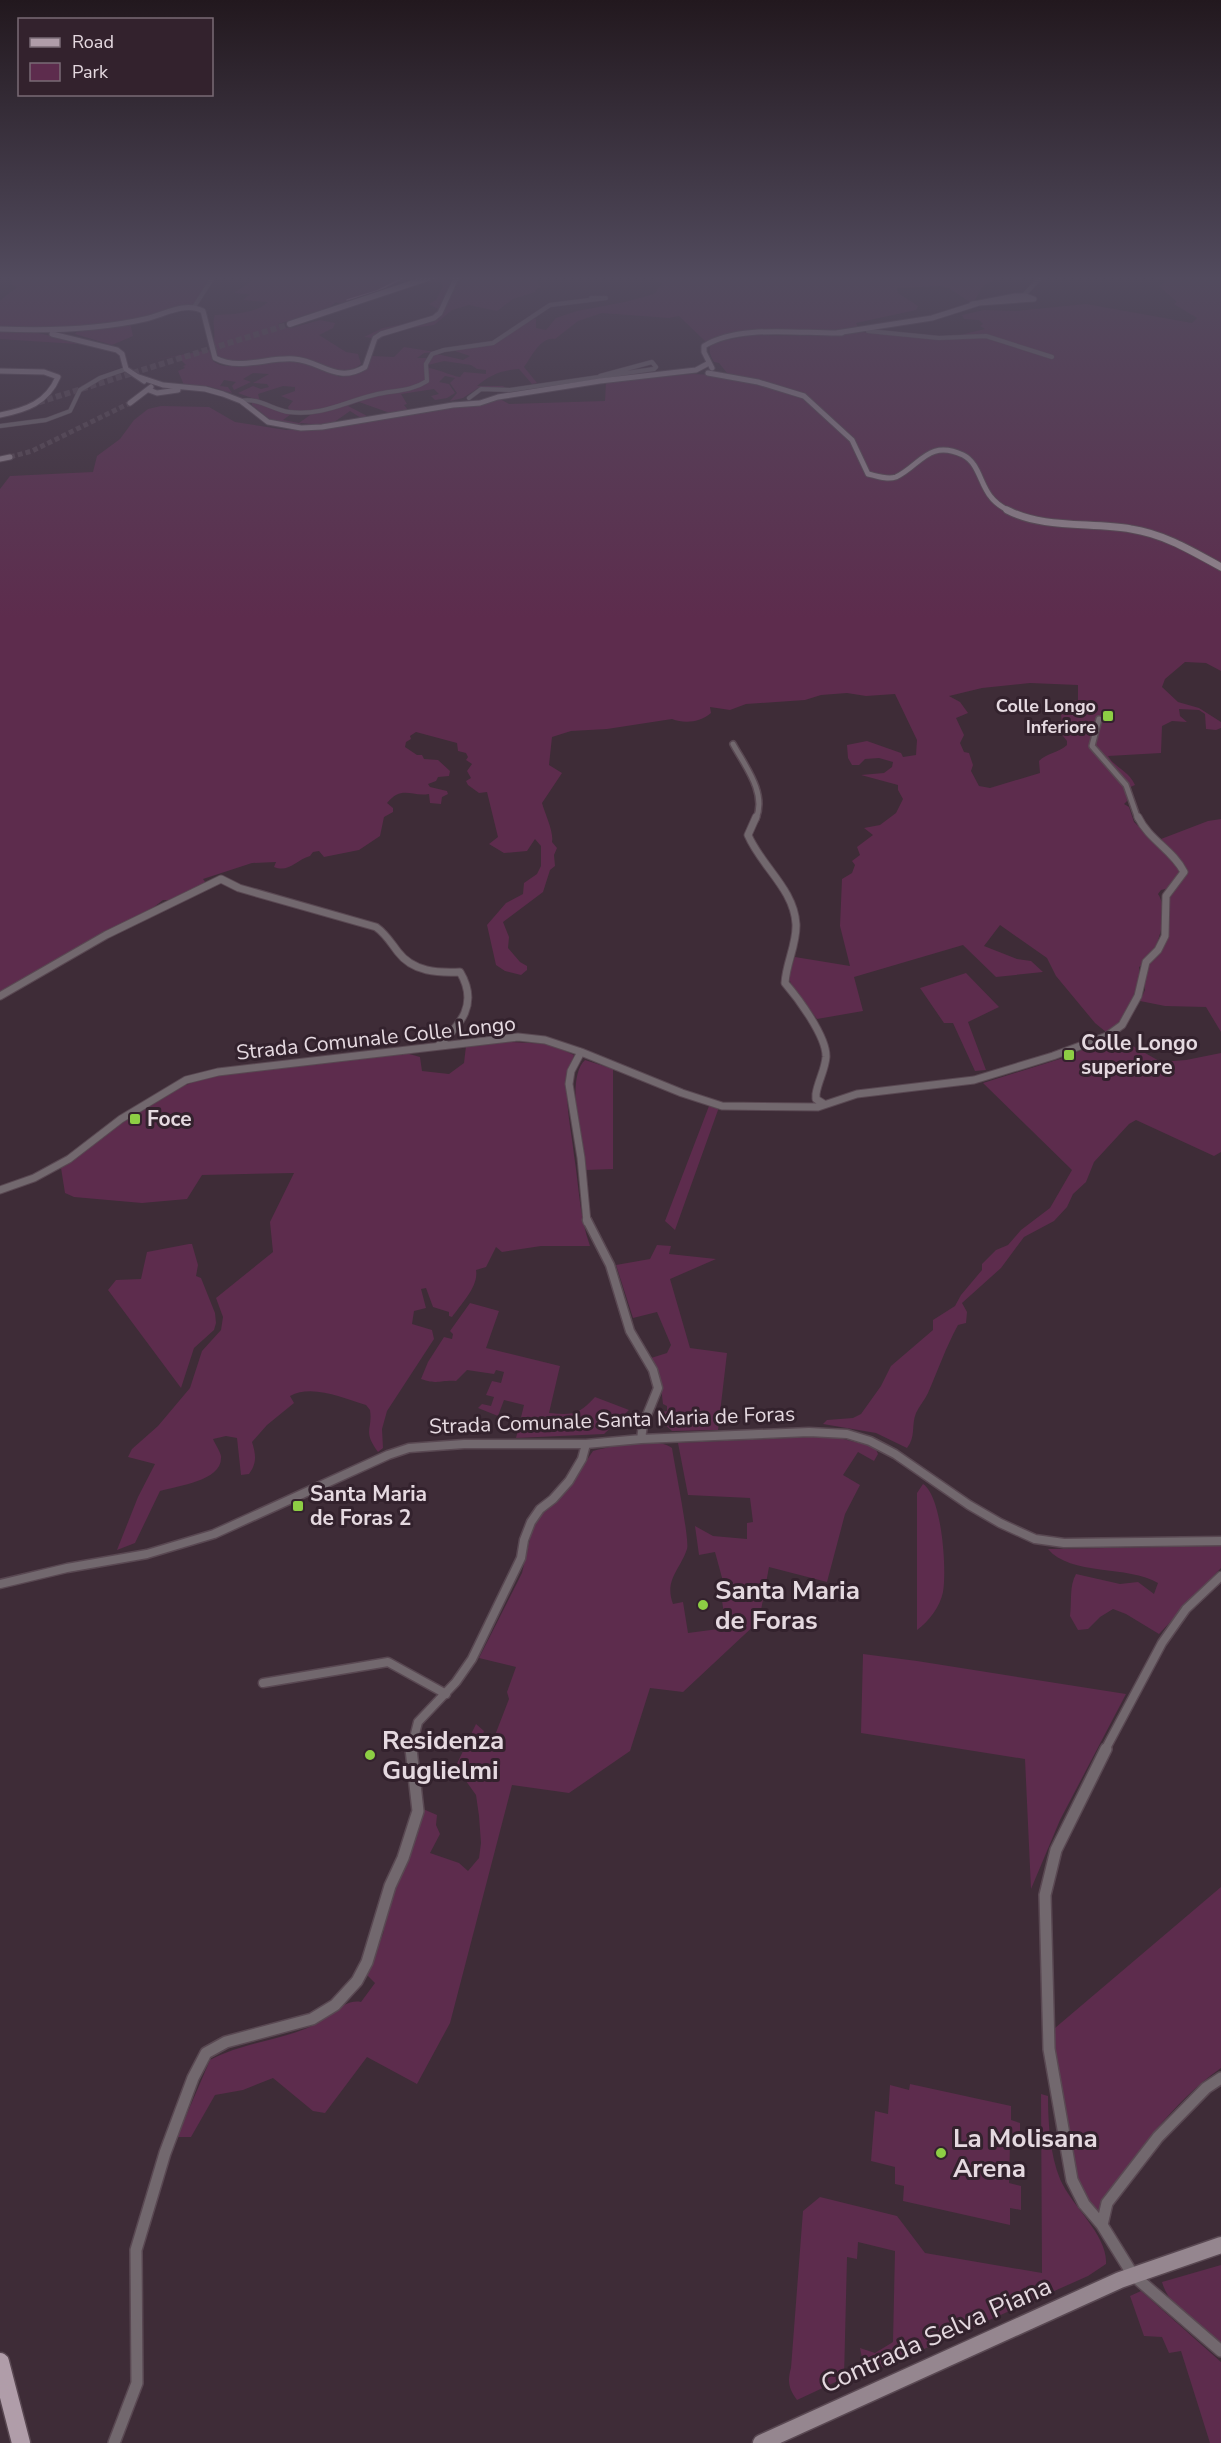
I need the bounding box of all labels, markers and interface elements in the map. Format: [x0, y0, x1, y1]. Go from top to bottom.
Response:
legend [18, 18, 213, 96]
text: Road [72, 30, 114, 54]
text: Park [72, 60, 109, 84]
place label: Colle Longo Inferiore [996, 694, 1096, 739]
marker: Colle Longo Inferiore [1101, 709, 1115, 723]
street label: Strada Comunale Colle Longo [235, 1009, 517, 1067]
place label: Colle Longo superiore [1081, 1029, 1198, 1081]
marker: Colle Longo superiore [1062, 1048, 1076, 1062]
place label: Foce [147, 1105, 192, 1133]
marker: Foce [128, 1112, 142, 1126]
street label: Strada Comunale Santa Maria de Foras [429, 1400, 795, 1440]
place label: Santa Maria de Foras 2 [310, 1480, 427, 1532]
marker: Santa Maria de Foras 2 [291, 1499, 305, 1513]
place label: Santa Maria de Foras [715, 1573, 860, 1638]
marker: Santa Maria de Foras [696, 1598, 710, 1612]
place label: Residenza Guglielmi [382, 1723, 504, 1788]
marker: Residenza Guglielmi [363, 1748, 377, 1762]
place label: La Molisana Arena [953, 2121, 1098, 2186]
marker: La Molisana Arena [934, 2146, 948, 2160]
street label: Contrada Selva Piana [815, 2268, 1057, 2402]

